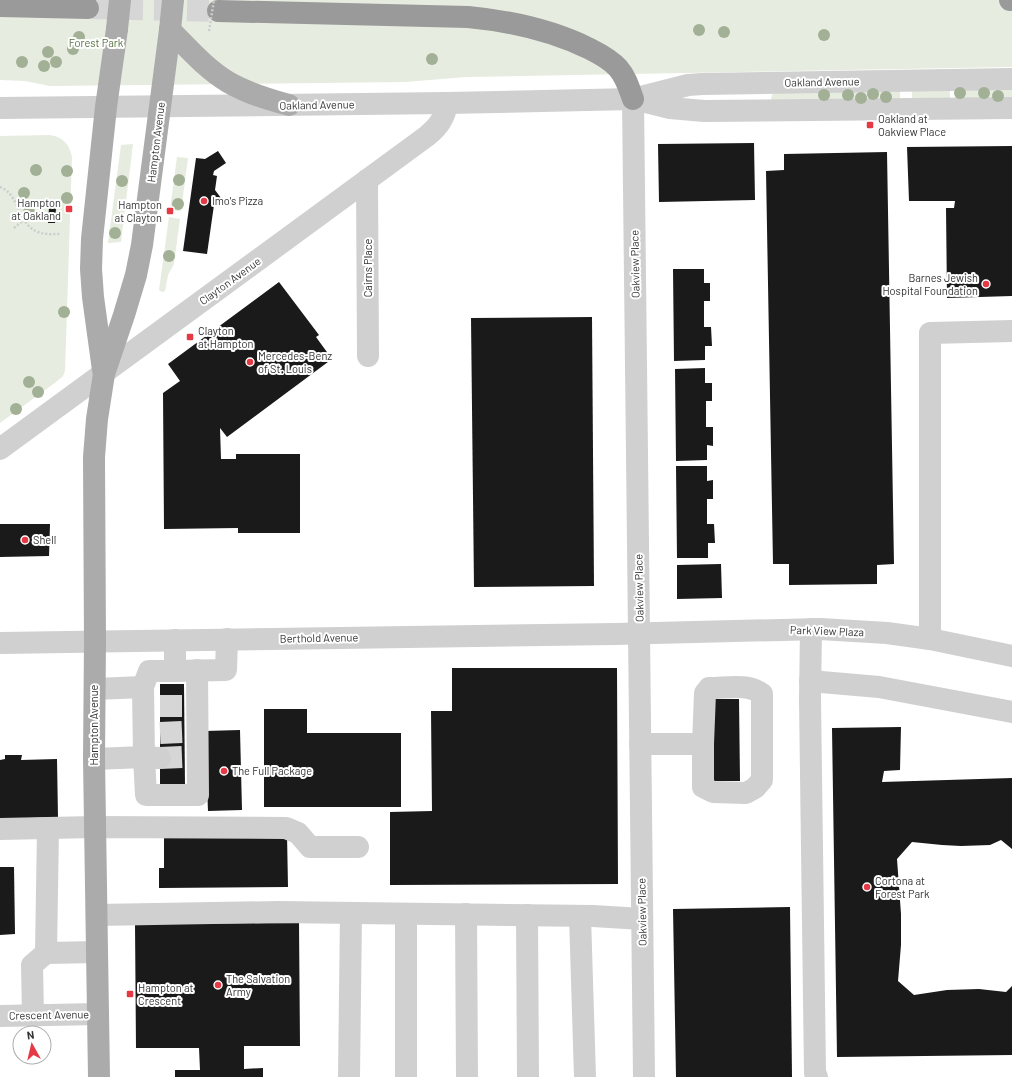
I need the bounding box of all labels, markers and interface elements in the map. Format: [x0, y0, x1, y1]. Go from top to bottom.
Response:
park label: Forest Park [69, 36, 124, 49]
street label: Oakland Avenue [784, 74, 860, 89]
street label: Oakland Avenue [279, 97, 355, 112]
street label: Hampton Avenue [144, 101, 167, 183]
place label: Oakland at Oakview Place [878, 112, 946, 138]
marker: Oakland at Oakview Place [865, 120, 875, 130]
place label: Imo's Pizza [212, 194, 263, 207]
place label: Hampton at Oakland [11, 196, 61, 222]
marker: Imo's Pizza [199, 196, 209, 206]
place label: Hampton at Clayton [115, 198, 162, 224]
marker: Hampton at Oakland [64, 204, 74, 214]
marker: Hampton at Clayton [165, 206, 175, 216]
street label: Oakview Place [627, 230, 642, 298]
street label: Cairns Place [361, 239, 374, 297]
street label: Clayton Avenue [196, 254, 263, 307]
place label: Barnes Jewish Hospital Foundation [882, 271, 978, 297]
marker: Barnes Jewish Hospital Foundation [981, 279, 991, 289]
place label: Clayton at Hampton [198, 324, 254, 350]
marker: Clayton at Hampton [185, 332, 195, 342]
place label: Mercedes-Benz of St. Louis [258, 349, 332, 375]
marker: Mercedes-Benz of St. Louis [245, 357, 255, 367]
place label: Shell [33, 533, 56, 546]
marker: Shell [20, 535, 30, 545]
street label: Oakview Place [631, 554, 646, 622]
street label: Park View Plaza [790, 623, 864, 638]
street label: Berthold Avenue [280, 630, 358, 645]
street label: Hampton Avenue [87, 684, 100, 765]
place label: The Full Package [232, 764, 312, 777]
marker: The Full Package [219, 766, 229, 776]
place label: Cortona at Forest Park [875, 874, 930, 900]
street label: Oakview Place [634, 878, 649, 946]
marker: Cortona at Forest Park [862, 882, 872, 892]
place label: The Salvation Army [226, 972, 290, 998]
marker: The Salvation Army [213, 980, 223, 990]
place label: Hampton at Crescent [138, 981, 194, 1007]
marker: Hampton at Crescent [125, 989, 135, 999]
street label: Crescent Avenue [9, 1007, 89, 1022]
north arrow [12, 1025, 52, 1065]
text: N [26, 1028, 35, 1042]

